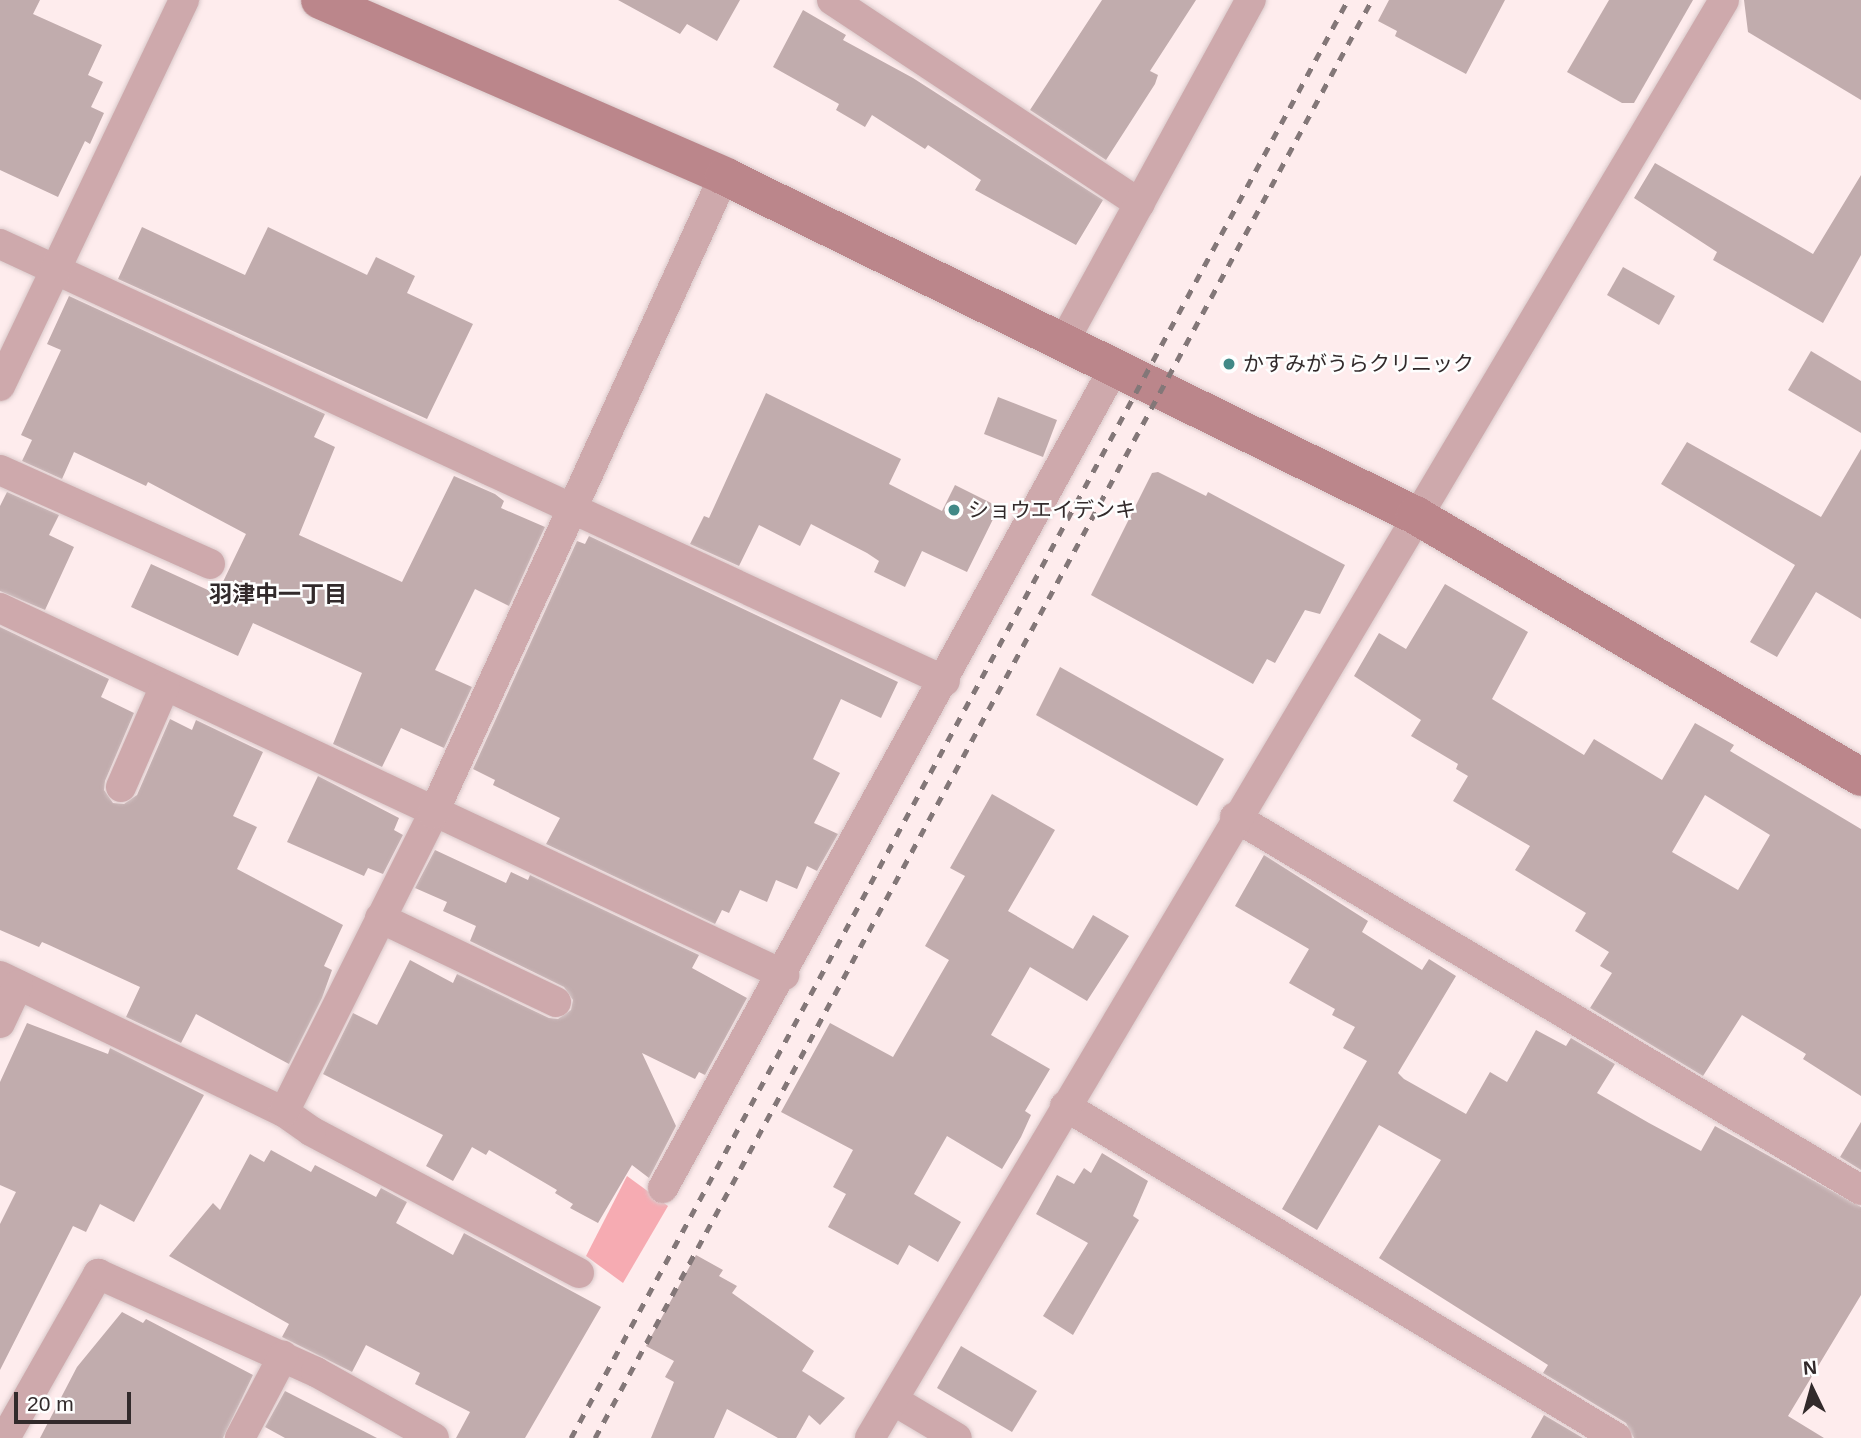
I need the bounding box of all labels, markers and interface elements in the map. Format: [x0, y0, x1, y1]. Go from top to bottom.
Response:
place label: かすみがうらクリニック [1243, 351, 1474, 377]
marker: かすみがうらクリニック [1221, 356, 1237, 372]
place label: ショウエイデンキ [968, 497, 1136, 523]
marker: ショウエイデンキ [946, 502, 962, 518]
district label: 羽津中一丁目 [209, 580, 347, 608]
north arrow [1777, 1354, 1847, 1424]
text: N [1802, 1357, 1818, 1379]
scale bar [18, 1378, 135, 1422]
text: 20 m [27, 1392, 74, 1415]

